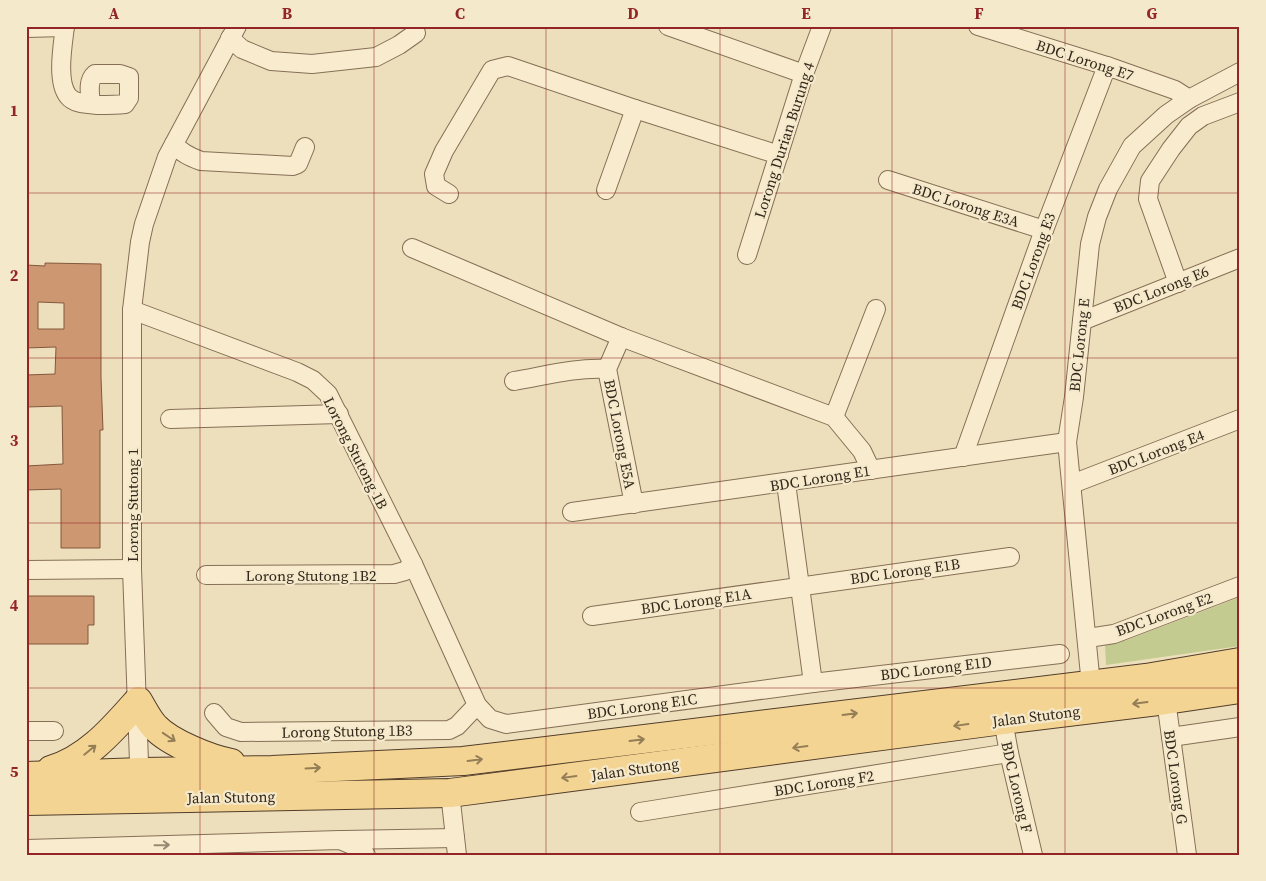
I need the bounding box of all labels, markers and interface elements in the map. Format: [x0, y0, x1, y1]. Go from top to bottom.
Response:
text: A [109, 2, 120, 24]
text: B [282, 2, 293, 24]
text: C [455, 2, 465, 24]
text: D [627, 2, 639, 24]
text: E [801, 2, 811, 24]
text: F [974, 2, 984, 24]
text: G [1147, 2, 1158, 24]
street label: BDC Lorong E7 [1034, 34, 1136, 86]
street label: Lorong Durian Burung 4 [749, 59, 819, 221]
text: 1 [10, 99, 18, 121]
street label: BDC Lorong E3A [910, 178, 1022, 232]
street label: BDC Lorong E3 [1006, 210, 1060, 312]
street label: BDC Lorong E6 [1110, 260, 1212, 318]
text: 2 [10, 264, 19, 286]
street label: BDC Lorong E [1064, 297, 1094, 393]
street label: BDC Lorong E5A [599, 377, 641, 491]
street label: Lorong Stutong 1B [319, 393, 393, 513]
street label: BDC Lorong E4 [1105, 424, 1208, 480]
text: 3 [10, 429, 19, 451]
street label: Lorong Stutong 1 [122, 448, 143, 562]
street label: BDC Lorong E1 [768, 460, 872, 496]
street label: BDC Lorong E1B [849, 553, 961, 589]
street label: Lorong Stutong 1B2 [245, 565, 377, 586]
street label: BDC Lorong E1A [639, 583, 753, 619]
street label: BDC Lorong E2 [1113, 587, 1215, 641]
text: 4 [10, 594, 19, 616]
street label: BDC Lorong E1D [879, 651, 993, 685]
street label: BDC Lorong E1C [586, 688, 698, 724]
one-way arrow [1132, 698, 1148, 708]
street label: Jalan Stutong [990, 700, 1081, 732]
one-way arrow [842, 709, 858, 719]
street label: Lorong Stutong 1B3 [281, 719, 413, 743]
one-way arrow [953, 720, 969, 730]
street label: BDC Lorong G [1159, 728, 1193, 826]
one-way arrow [162, 732, 176, 742]
one-way arrow [628, 735, 644, 745]
street label: BDC Lorong F [996, 739, 1038, 835]
one-way arrow [792, 742, 808, 752]
one-way arrow [83, 744, 96, 755]
street label: Jalan Stutong [589, 752, 680, 786]
one-way arrow [467, 754, 483, 764]
text: 5 [10, 760, 19, 782]
one-way arrow [304, 763, 321, 773]
street label: BDC Lorong F2 [772, 765, 876, 801]
one-way arrow [562, 772, 578, 782]
street label: Jalan Stutong [186, 786, 276, 808]
one-way arrow [154, 841, 170, 850]

